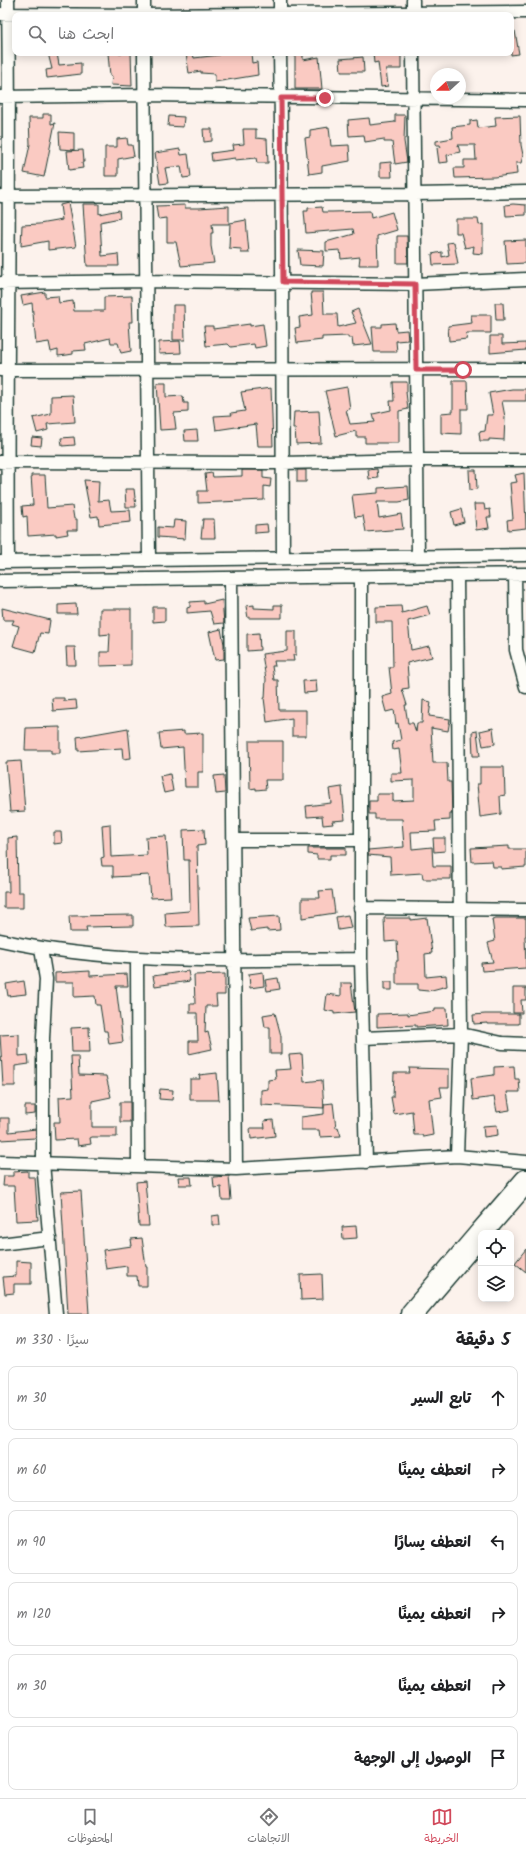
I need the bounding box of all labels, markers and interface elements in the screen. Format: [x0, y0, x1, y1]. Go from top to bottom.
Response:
search box [12, 12, 514, 56]
icon: search [26, 23, 48, 45]
text: ابحث هنا [58, 23, 114, 47]
north arrow [430, 68, 466, 104]
route end [316, 89, 334, 107]
route start [454, 361, 472, 379]
map controls [478, 1230, 514, 1302]
button: locate [478, 1230, 514, 1266]
button: layers [478, 1266, 514, 1302]
text: 5 دقيقة [456, 1327, 510, 1354]
text: سيرًا · 330 m [16, 1330, 89, 1351]
text: تابع السير [412, 1387, 471, 1411]
icon: ahead [487, 1387, 509, 1409]
text: 30 m [17, 1388, 47, 1409]
text: انعطف يمينًا [398, 1459, 471, 1483]
icon: right [487, 1459, 509, 1481]
text: 60 m [17, 1460, 46, 1481]
text: انعطف يسارًا [394, 1531, 471, 1555]
icon: left [487, 1531, 509, 1553]
text: 90 m [17, 1532, 45, 1553]
text: انعطف يمينًا [398, 1603, 471, 1627]
icon: right [487, 1603, 509, 1625]
text: 120 m [17, 1604, 51, 1625]
text: انعطف يمينًا [398, 1675, 471, 1699]
icon: right [487, 1675, 509, 1697]
text: 30 m [17, 1676, 47, 1697]
text: الوصول إلى الوجهة [354, 1747, 471, 1771]
icon: arrive [487, 1747, 509, 1769]
tab: المحفوظات [67, 1806, 113, 1848]
tab: الاتجاهات [247, 1806, 290, 1848]
tab: الخريطة [424, 1806, 459, 1848]

